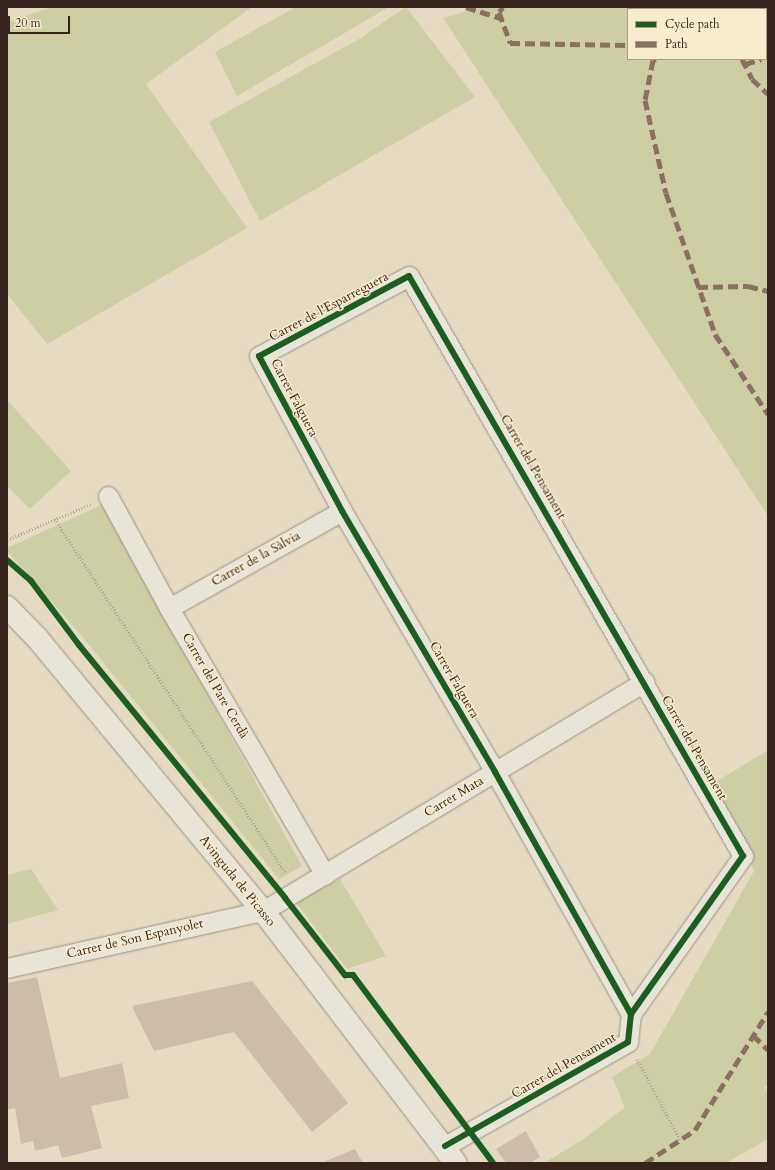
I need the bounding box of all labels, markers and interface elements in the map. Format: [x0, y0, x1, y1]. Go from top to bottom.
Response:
scale bar [10, 8, 72, 34]
legend [627, 8, 767, 60]
text: 20 m [15, 15, 41, 31]
text: Cycle path [665, 16, 720, 32]
text: Path [665, 36, 688, 52]
street label: Carrer de l'Esparreguera [267, 269, 391, 345]
street label: Carrer Falguera [267, 356, 321, 440]
street label: Carrer del Pensament [497, 412, 569, 522]
street label: Carrer de la Sàlvia [209, 528, 303, 590]
street label: Carrer del Pare Cerdà [178, 630, 252, 742]
street label: Carrer Falguera [426, 639, 482, 721]
street label: Carrer del Pensament [658, 693, 730, 803]
street label: Carrer Mata [421, 773, 487, 821]
street label: Avinguda de Picasso [196, 832, 278, 930]
street label: Carrer de Son Espanyolet [65, 916, 205, 962]
street label: Carrer del Pensament [509, 1030, 619, 1102]

